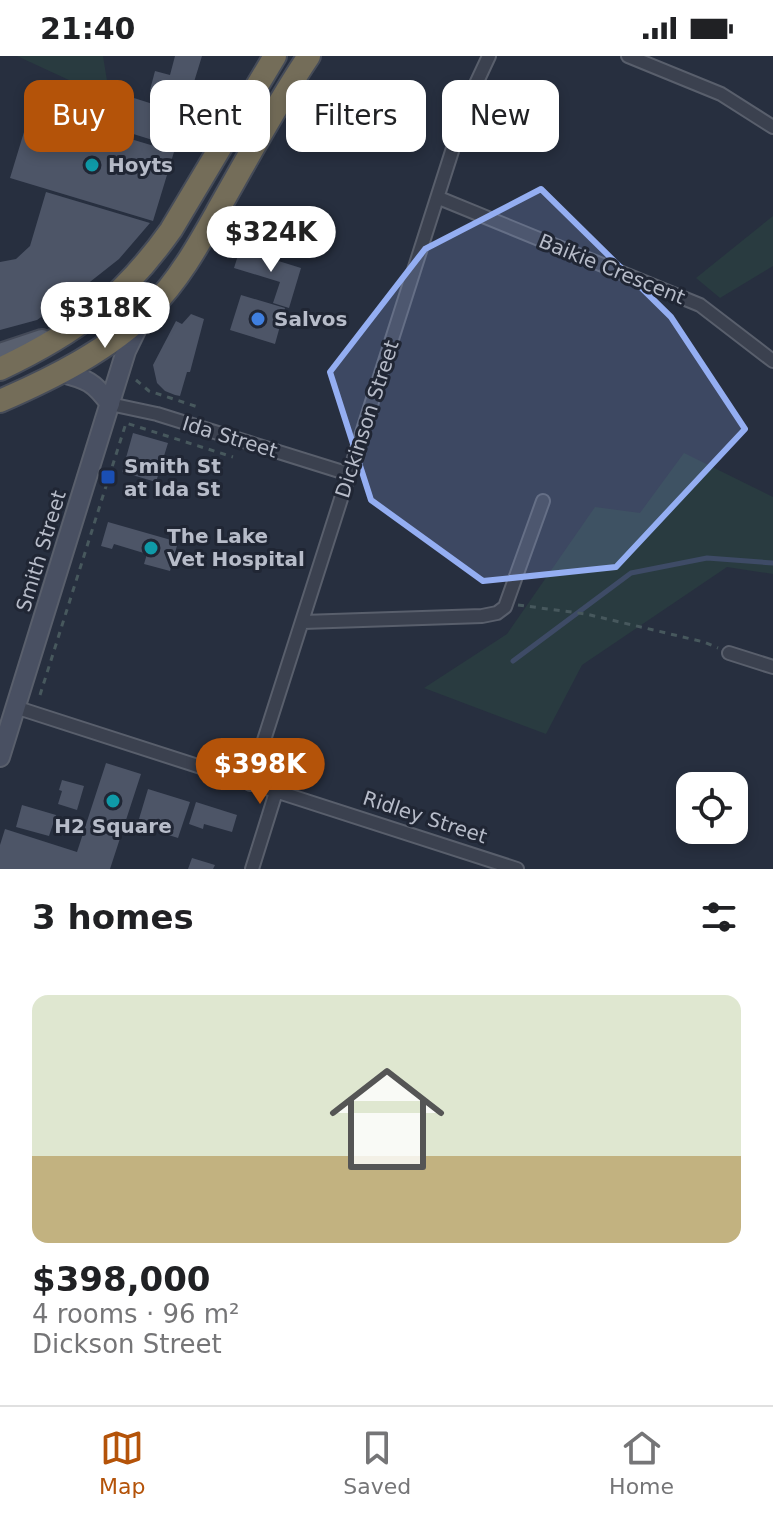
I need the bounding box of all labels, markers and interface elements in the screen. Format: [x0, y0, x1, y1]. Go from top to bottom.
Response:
text: 21:40 [40, 11, 136, 46]
chip: Buy [24, 80, 134, 152]
chip: Rent [150, 80, 270, 152]
chip: Filters [286, 80, 426, 152]
chip: New [442, 80, 559, 152]
place label: Hoyts [108, 153, 173, 177]
marker: Hoyts [83, 156, 101, 174]
pin: $324K [215, 206, 327, 274]
text: $324K [225, 217, 317, 247]
street label: Baikie Crescent [535, 229, 689, 309]
pin: $318K [49, 282, 161, 350]
text: $318K [59, 293, 151, 323]
place label: Salvos [274, 307, 347, 331]
marker: Salvos [249, 310, 267, 328]
street label: Dickinson Street [330, 337, 404, 501]
street label: Ida Street [180, 411, 281, 463]
place label: Smith St at Ida St [124, 454, 221, 501]
marker: Smith St at Ida St [99, 468, 117, 486]
street label: Smith Street [11, 487, 71, 614]
place label: The Lake Vet Hospital [167, 524, 305, 571]
marker: The Lake Vet Hospital [142, 539, 160, 557]
pin: $398K [204, 738, 316, 806]
text: $398K [214, 749, 306, 779]
map controls [676, 772, 748, 844]
button: locate [676, 772, 748, 844]
street label: Ridley Street [360, 786, 490, 848]
marker: H2 Square [104, 792, 122, 810]
place label: H2 Square [54, 814, 172, 838]
icon: filters [697, 895, 741, 939]
text: 3 homes [32, 897, 194, 937]
icon: home [315, 1047, 459, 1191]
text: $398,000 [32, 1259, 211, 1299]
text: 4 rooms · 96 m² [32, 1299, 240, 1329]
text: Dickson Street [32, 1329, 222, 1359]
tab: Map [99, 1426, 145, 1499]
tab: Saved [343, 1426, 411, 1499]
tab: Home [609, 1426, 674, 1499]

